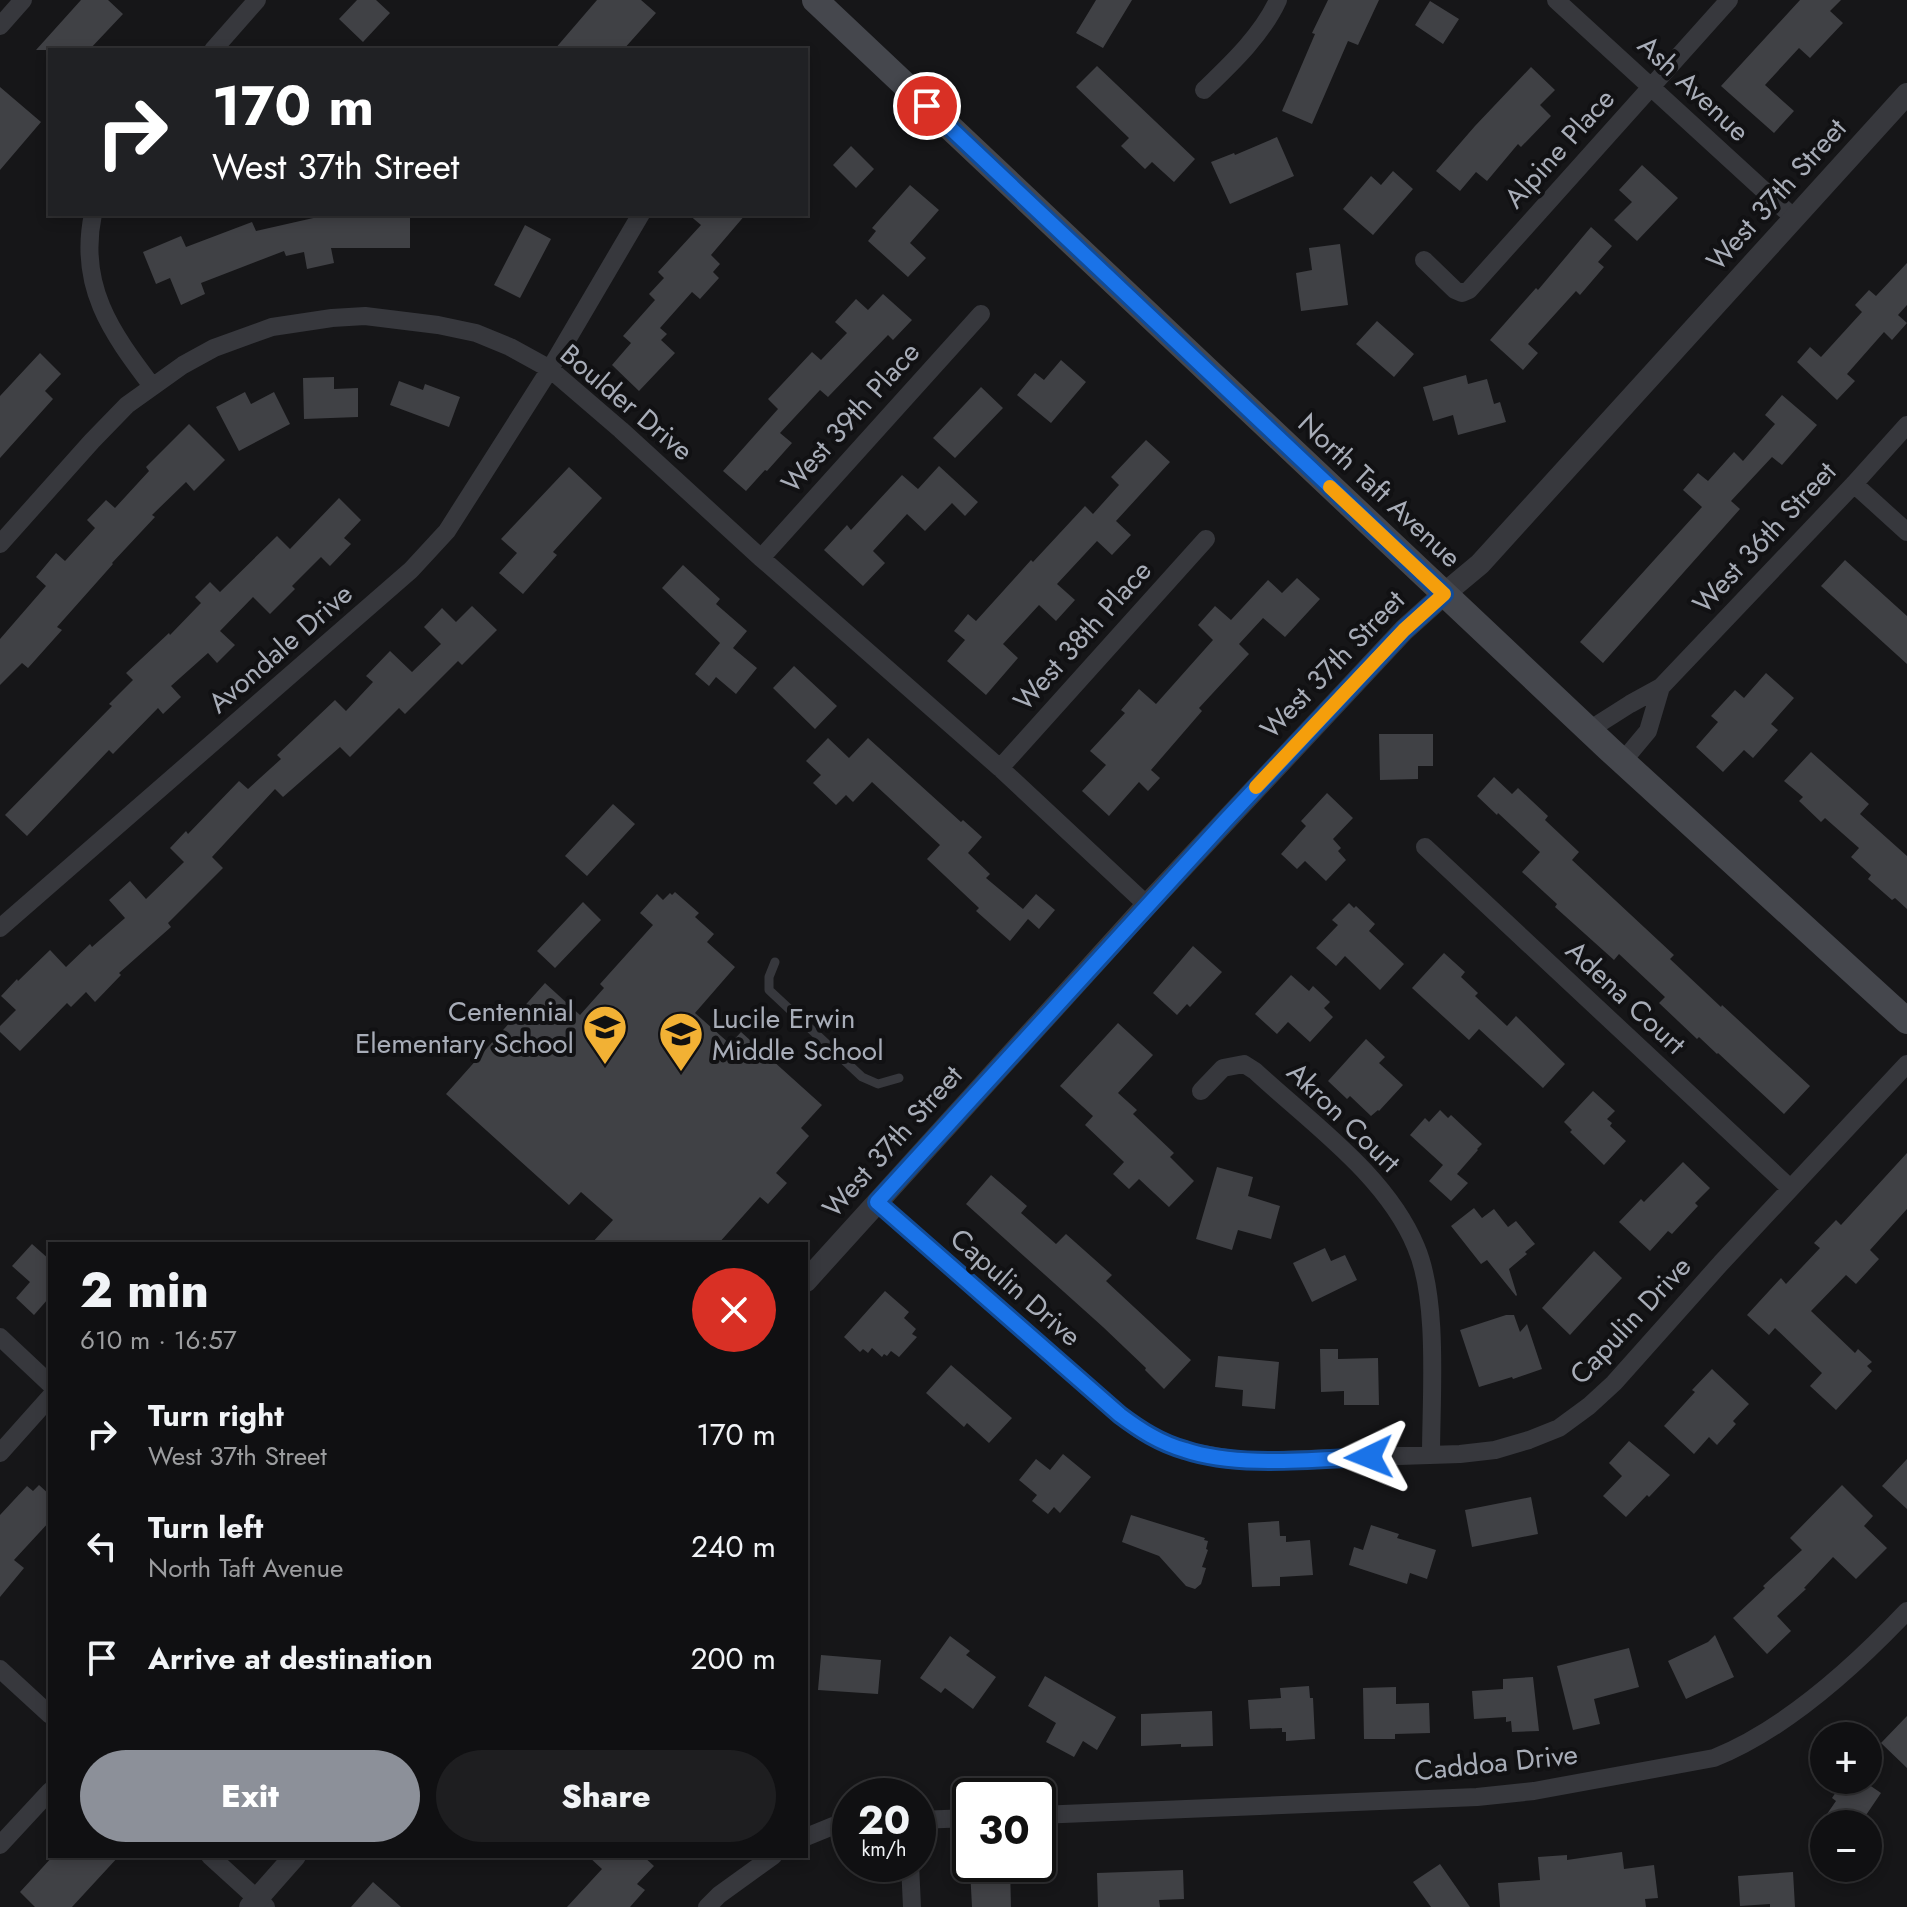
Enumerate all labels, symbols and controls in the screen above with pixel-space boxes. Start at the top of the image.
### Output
street label: Ash Avenue [1628,26,1759,151]
text: 170 m [212,65,374,146]
pin [893,72,961,140]
street label: Alpine Place [1494,79,1624,217]
icon: right [80,80,184,184]
icon: arrive [905,84,949,128]
street label: West 37th Street [1697,109,1856,280]
text: West 37th Street [212,140,460,192]
street label: West 39th Place [771,333,929,502]
street label: Boulder Drive [551,334,702,470]
street label: North Taft Avenue [1289,404,1471,577]
street label: West 36th Street [1683,452,1846,622]
street label: West 38th Place [1004,551,1161,720]
street label: Avondale Drive [199,574,362,723]
street label: West 37th Street [1251,581,1414,748]
street label: Adena Court [1556,931,1695,1064]
place label: Centennial Elementary School [355,991,574,1064]
place label: Lucile Erwin Middle School [712,998,884,1071]
school or university icon: Centennial Elementary School [581,1003,629,1066]
school or university icon: Lucile Erwin Middle School [657,1010,705,1073]
street label: Akron Court [1278,1053,1410,1182]
street label: West 37th Street [813,1056,972,1227]
street label: Capulin Drive [941,1219,1090,1356]
street label: Capulin Drive [1560,1247,1701,1394]
text: 2 min [80,1256,209,1325]
button: close [692,1268,776,1352]
text: 610 m · 16:57 [80,1321,237,1359]
text: Turn right [148,1394,284,1437]
icon: right [80,1412,124,1456]
text: 170 m [696,1413,776,1456]
position arrow [1327,1415,1411,1499]
text: West 37th Street [148,1437,327,1475]
text: Turn left [148,1506,263,1549]
icon: left [80,1524,124,1568]
text: 240 m [691,1525,776,1568]
text: North Taft Avenue [148,1549,343,1587]
icon: arrive [80,1636,124,1680]
text: Arrive at destination [148,1637,433,1680]
text: 200 m [691,1637,776,1680]
map controls [1810,1722,1882,1882]
button: + [1810,1722,1882,1794]
street label: Caddoa Drive [1412,1734,1580,1791]
button: Exit [80,1750,420,1842]
button: Share [436,1750,776,1842]
speed limit sign: 30 [952,1778,1056,1882]
text: 20 [858,1791,910,1849]
button: − [1810,1810,1882,1882]
text: km/h [861,1835,907,1864]

